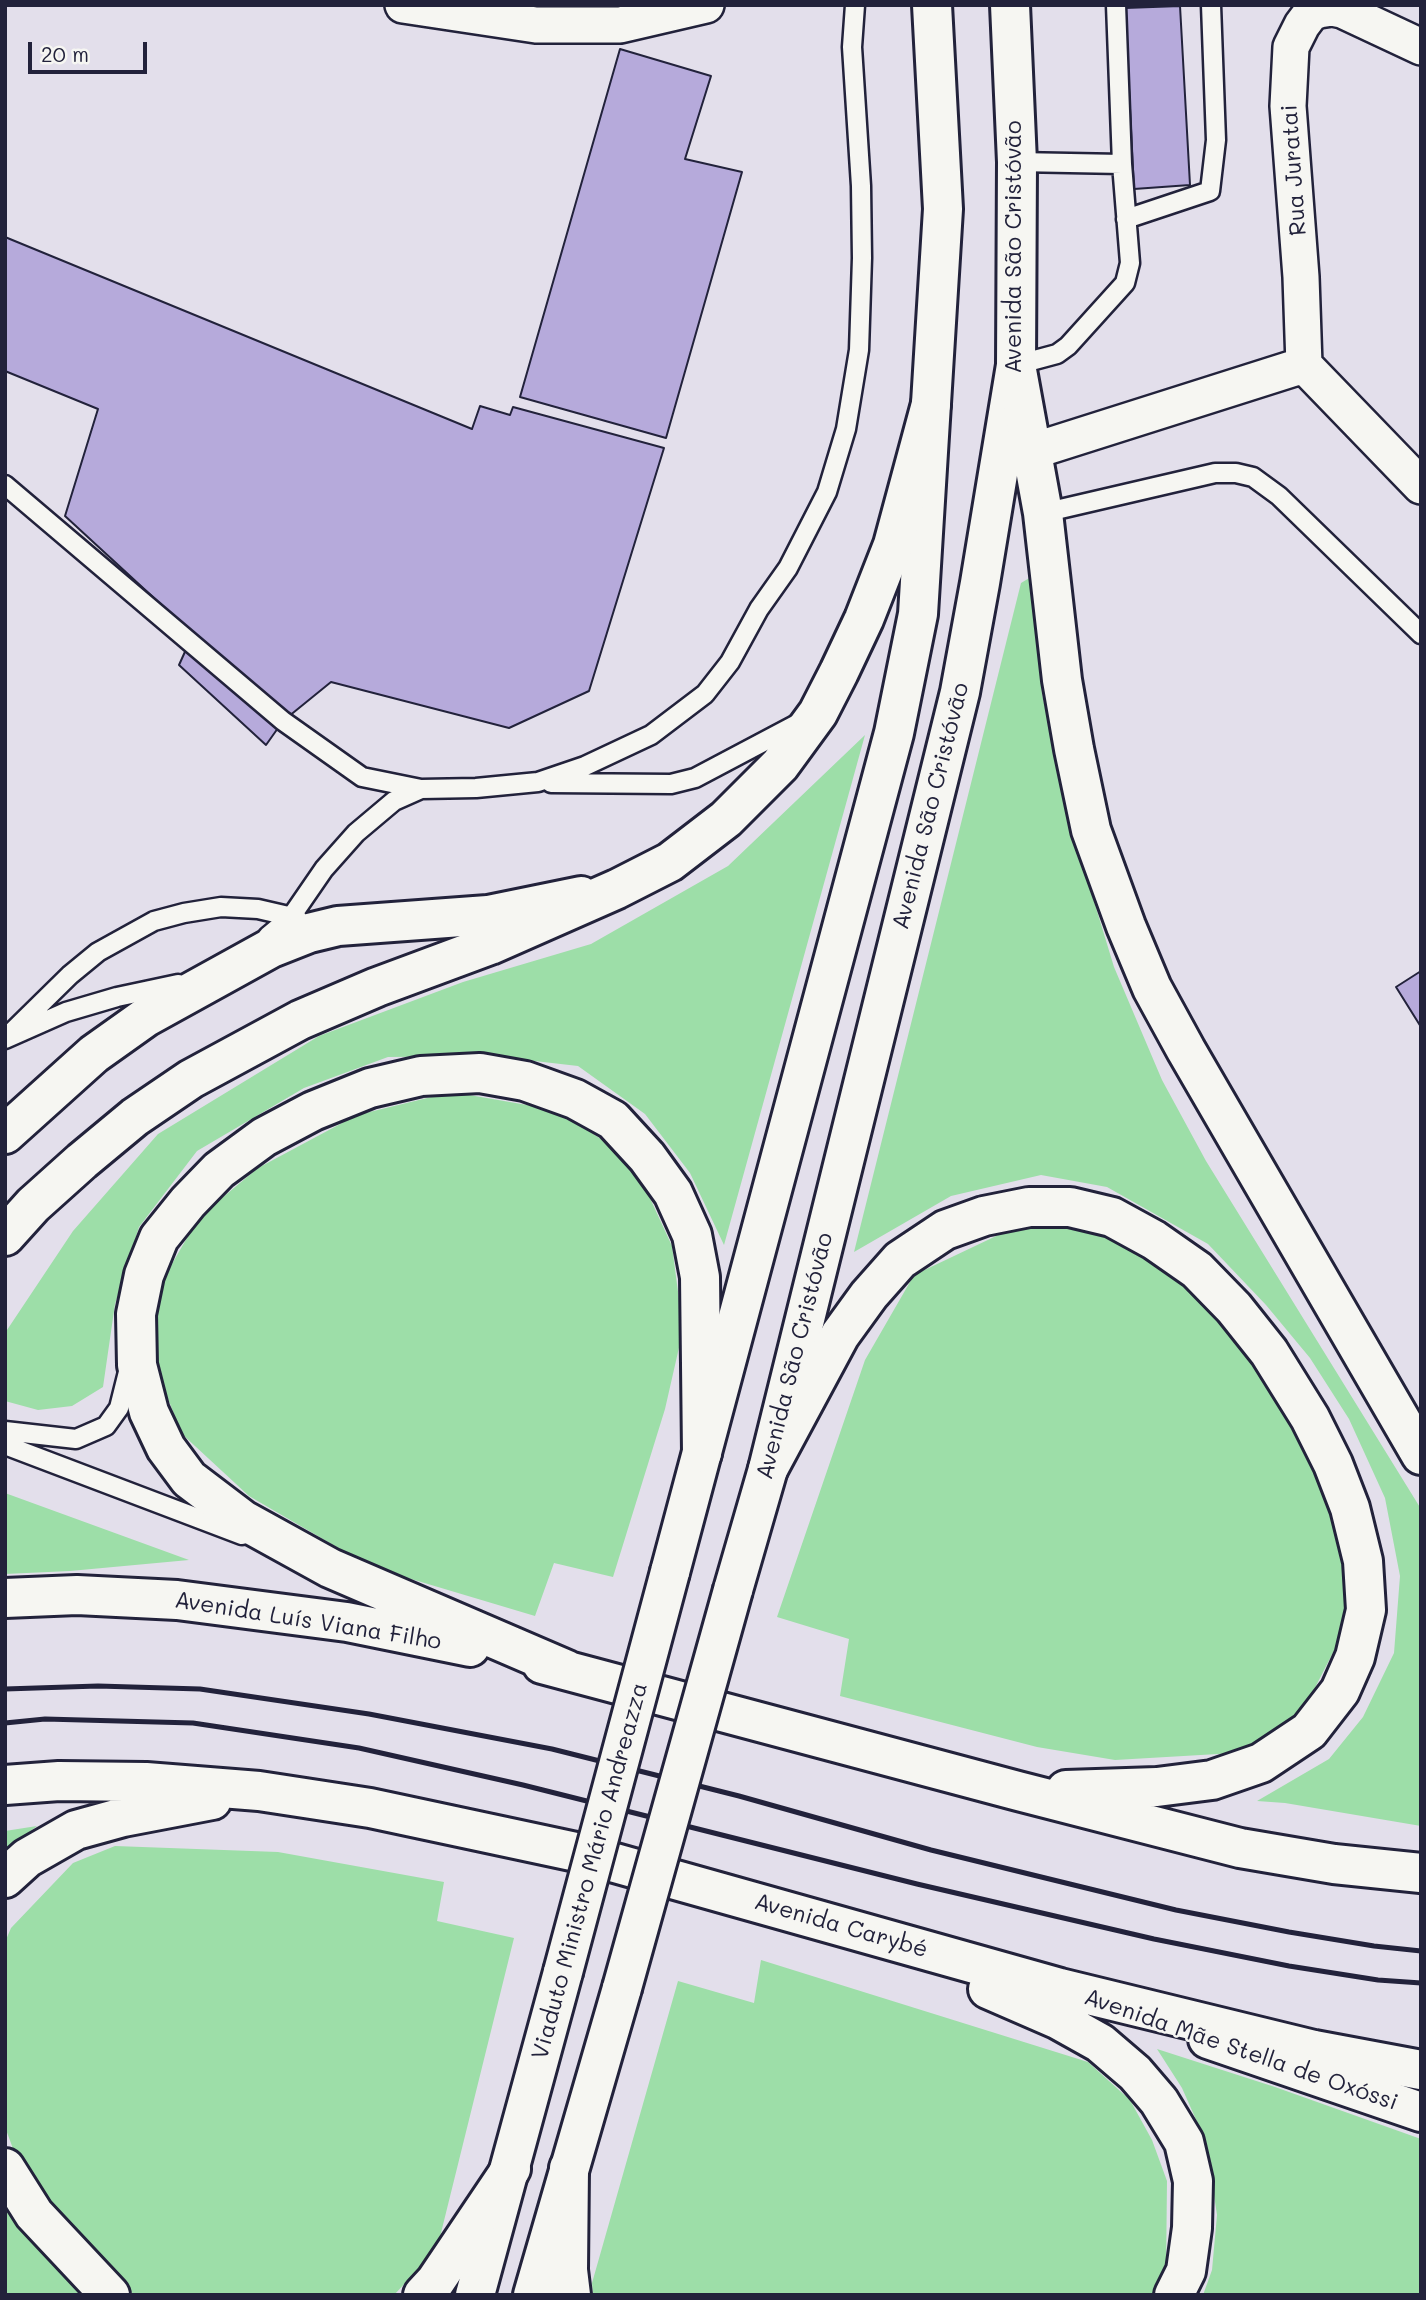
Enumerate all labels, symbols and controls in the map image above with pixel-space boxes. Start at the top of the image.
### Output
scale bar [32,28,150,72]
text: 20 m [41,40,89,67]
street label: Rua Juratai [1276,103,1312,237]
street label: Avenida São Cristóvão [1000,120,1028,374]
street label: Avenida São Cristóvão [887,680,975,932]
street label: Avenida São Cristóvão [751,1230,839,1482]
street label: Avenida Luís Viana Filho [173,1586,443,1656]
street label: Viaduto Ministro Mário Andreazza [526,1680,654,2062]
street label: Avenida Carybé [751,1888,931,1964]
street label: Avenida Mãe Stella de Oxóssi [1080,1983,1402,2117]

